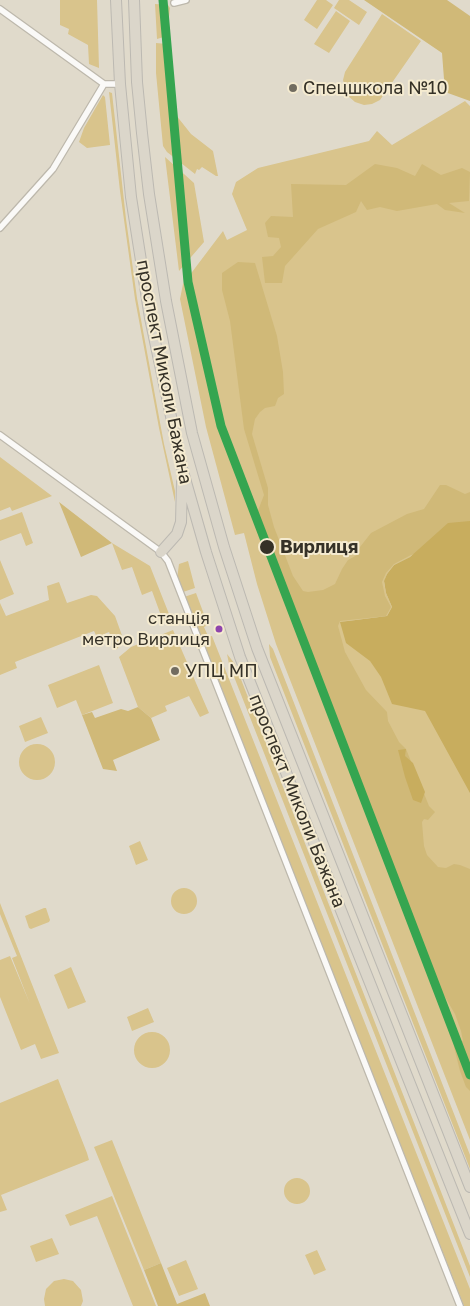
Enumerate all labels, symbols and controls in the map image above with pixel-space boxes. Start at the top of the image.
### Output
place label: Спецшкола №10 [303,77,448,99]
marker: Спецшкола №10 [287,82,299,94]
street label: проспект Миколи Бажана [132,258,196,486]
place label: Вирлиця [280,536,358,558]
marker: Вирлиця [258,538,276,556]
place label: станція метро Вирлиця [82,609,210,649]
marker: станція метро Вирлиця [214,624,224,634]
place label: УПЦ МП [185,660,258,682]
marker: УПЦ МП [169,665,181,677]
street label: проспект Миколи Бажана [244,691,350,911]

